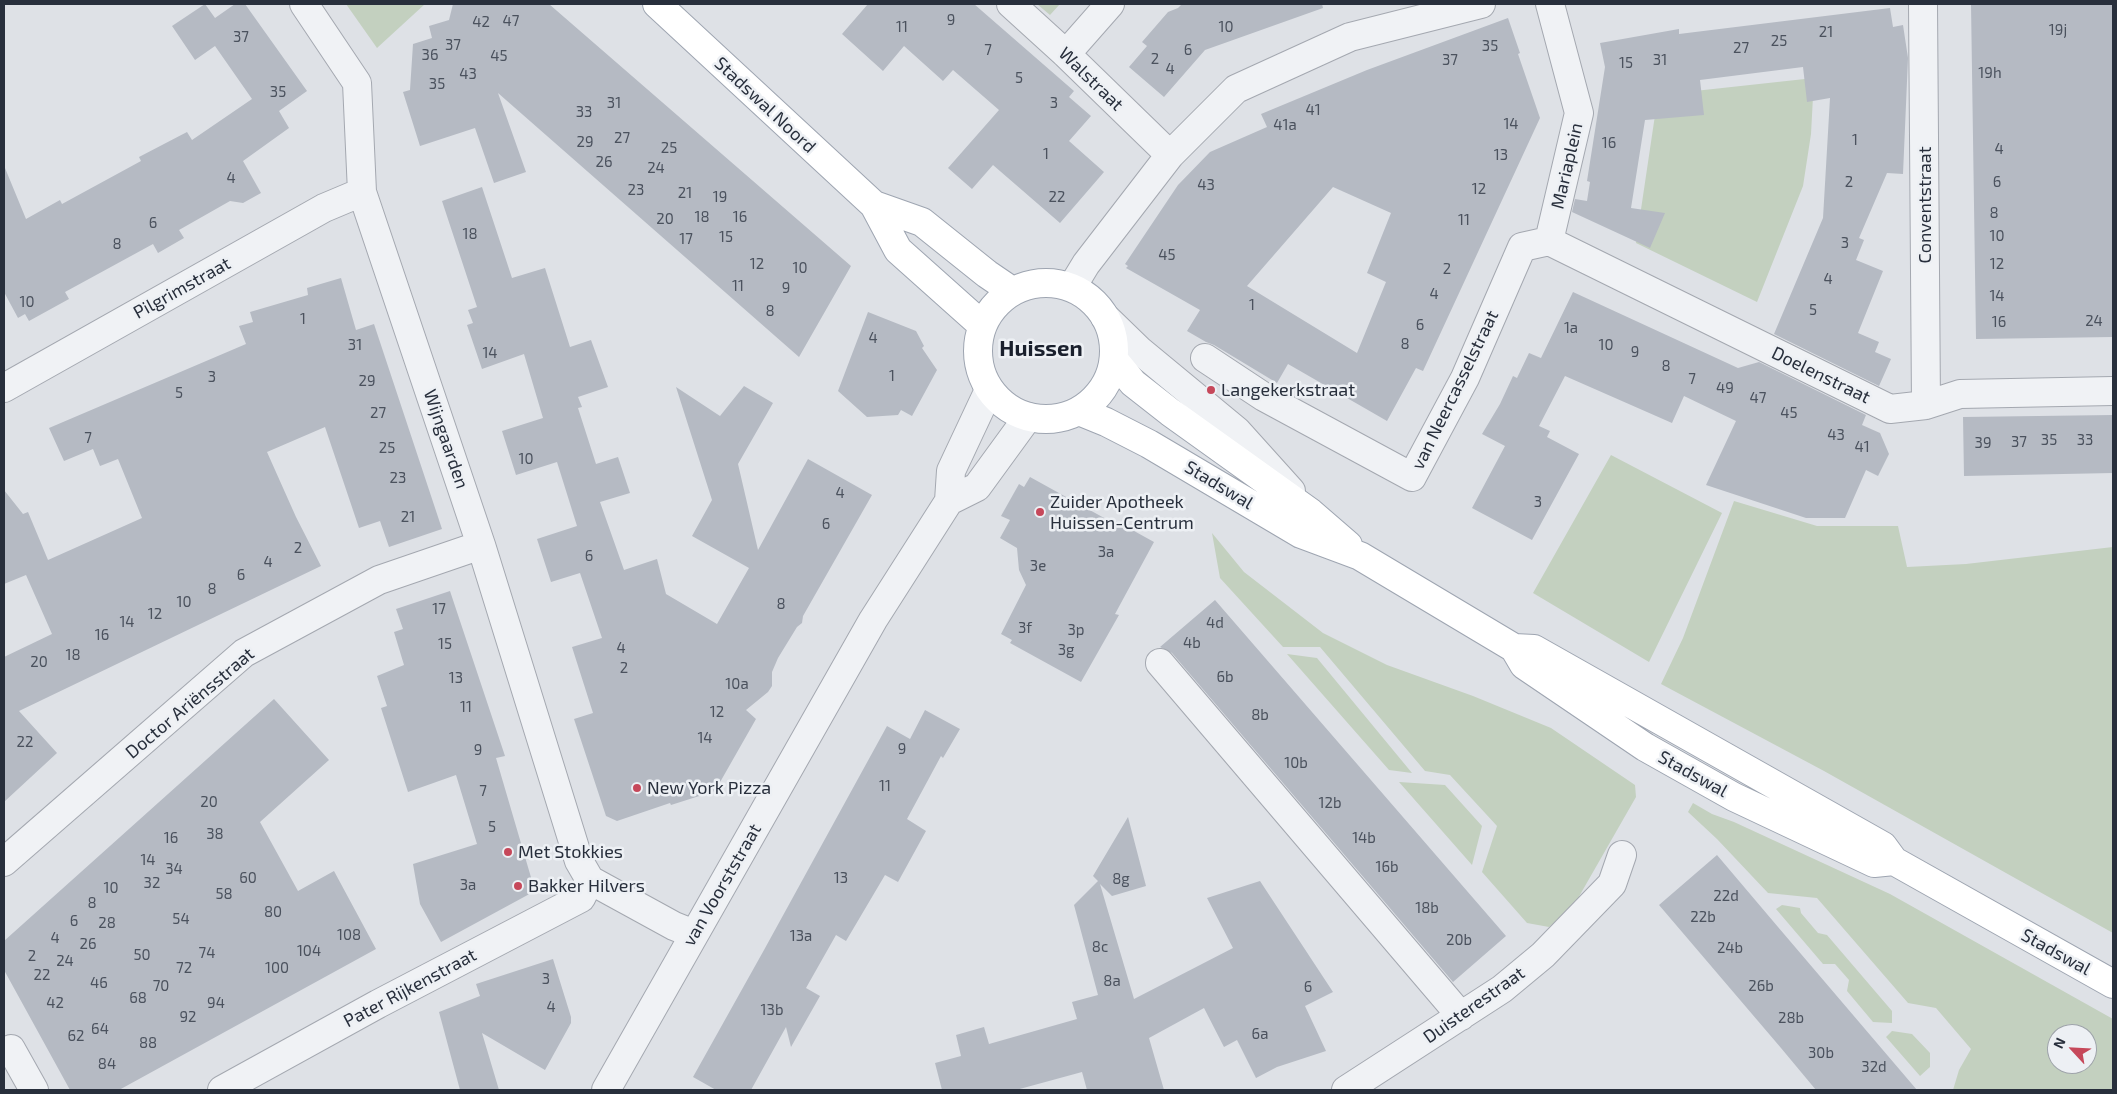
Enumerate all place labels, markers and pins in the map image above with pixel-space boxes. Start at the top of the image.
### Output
place label: Langekerkstraat [1221,379,1355,401]
marker: Langekerkstraat [1205,384,1217,396]
place label: Zuider Apotheek Huissen-Centrum [1050,491,1194,534]
marker: Zuider Apotheek Huissen-Centrum [1034,506,1046,518]
place label: New York Pizza [647,777,771,799]
marker: New York Pizza [631,782,643,794]
place label: Met Stokkies [518,841,623,863]
marker: Met Stokkies [502,846,514,858]
place label: Bakker Hilvers [528,875,645,897]
marker: Bakker Hilvers [512,880,524,892]

